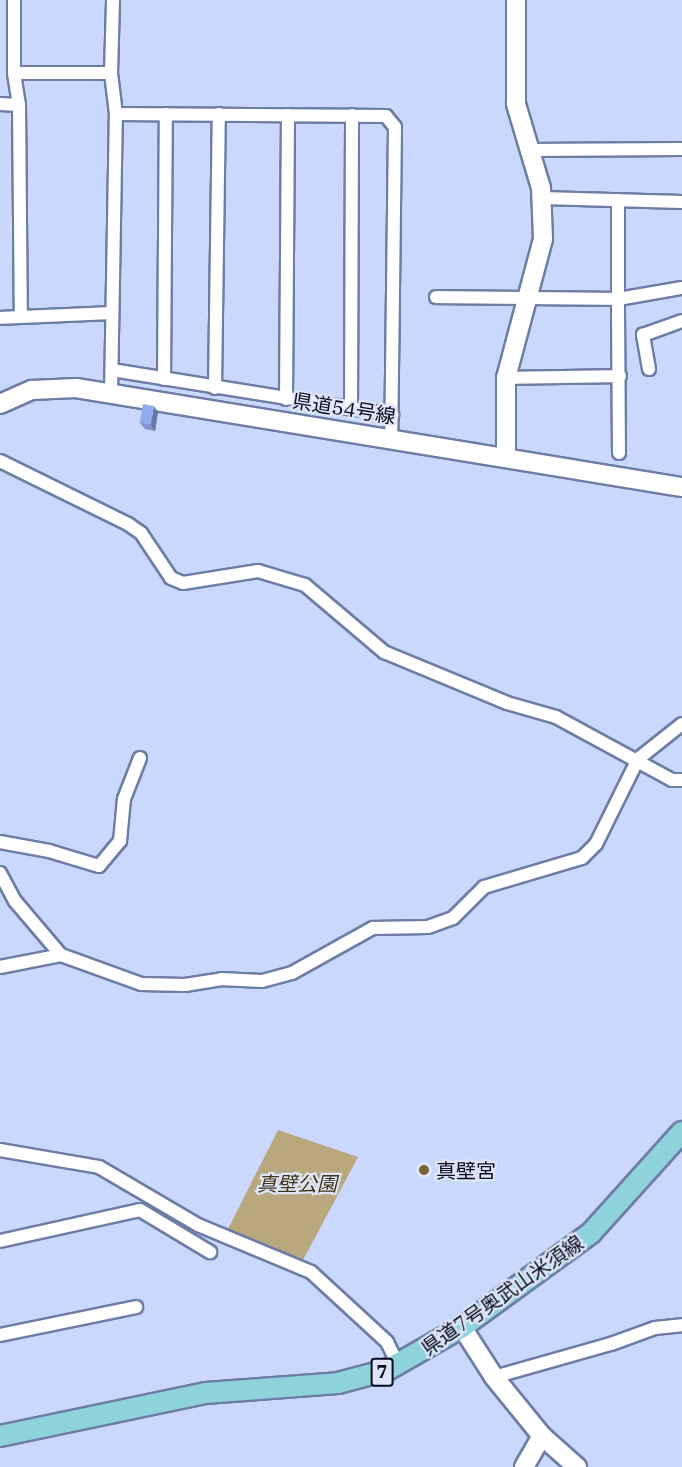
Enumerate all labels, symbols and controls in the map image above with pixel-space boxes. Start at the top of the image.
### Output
street label: 県道54号線 [291,388,397,428]
place label: 真壁宮 [436,1158,496,1182]
marker: 真壁宮 [417,1163,431,1177]
park label: 真壁公園 [257,1171,337,1195]
street label: 県道7号奥武山米須線 [416,1230,588,1360]
road number: 7 [370,1357,394,1387]

